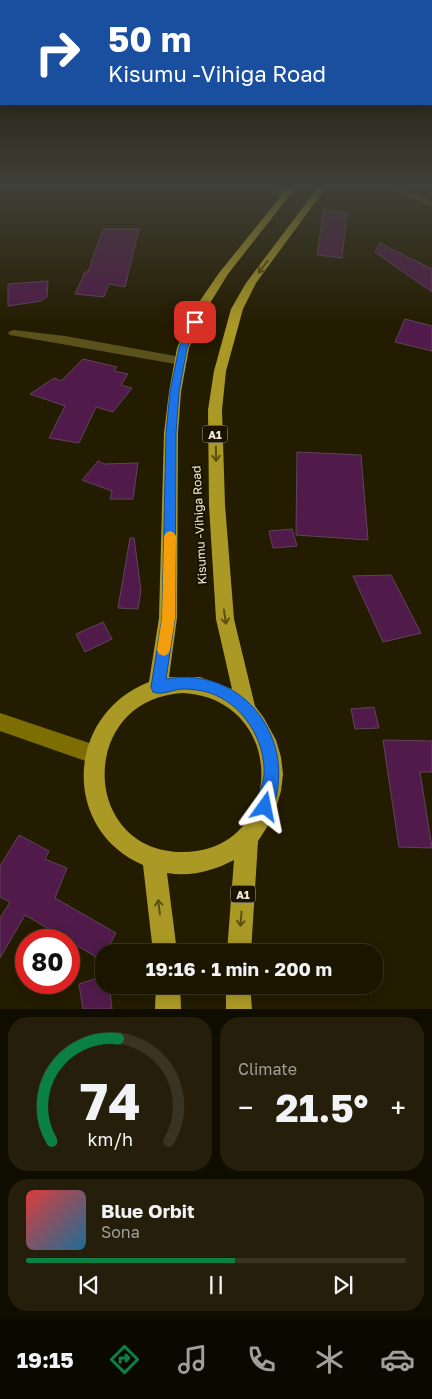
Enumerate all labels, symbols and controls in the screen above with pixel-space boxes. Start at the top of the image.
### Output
text: 50 m [108,18,191,60]
icon: right [25,20,90,85]
text: Kisumu -Vihiga Road [108,60,326,87]
one-way arrow [257,260,268,273]
pin [174,301,216,343]
icon: arrive [181,308,209,336]
road number: A1 [202,426,228,442]
one-way arrow [211,446,221,462]
street label: Kisumu -Vihiga Road [188,465,210,585]
one-way arrow [220,608,230,624]
position arrow [238,780,290,832]
road number: A1 [230,886,256,902]
one-way arrow [154,900,164,916]
one-way arrow [237,911,246,927]
speed limit sign: 80 [15,929,80,994]
text: 19:16 · 1 min · 200 m [146,957,332,980]
text: Climate [238,1059,297,1079]
text: 74 [80,1069,140,1131]
text: 21.5° [276,1085,368,1130]
text: − [238,1091,253,1124]
text: + [391,1091,406,1124]
text: km/h [87,1128,133,1150]
text: Blue Orbit [101,1199,195,1222]
text: Sona [101,1222,140,1242]
icon: previous [75,1271,103,1299]
icon: pause [202,1271,230,1299]
icon: next [329,1271,357,1299]
icon: directions [107,1342,142,1377]
icon: music [175,1342,210,1377]
icon: phone [244,1342,279,1377]
icon: climate [312,1342,347,1377]
icon: car [380,1342,415,1377]
text: 19:15 [17,1346,74,1373]

